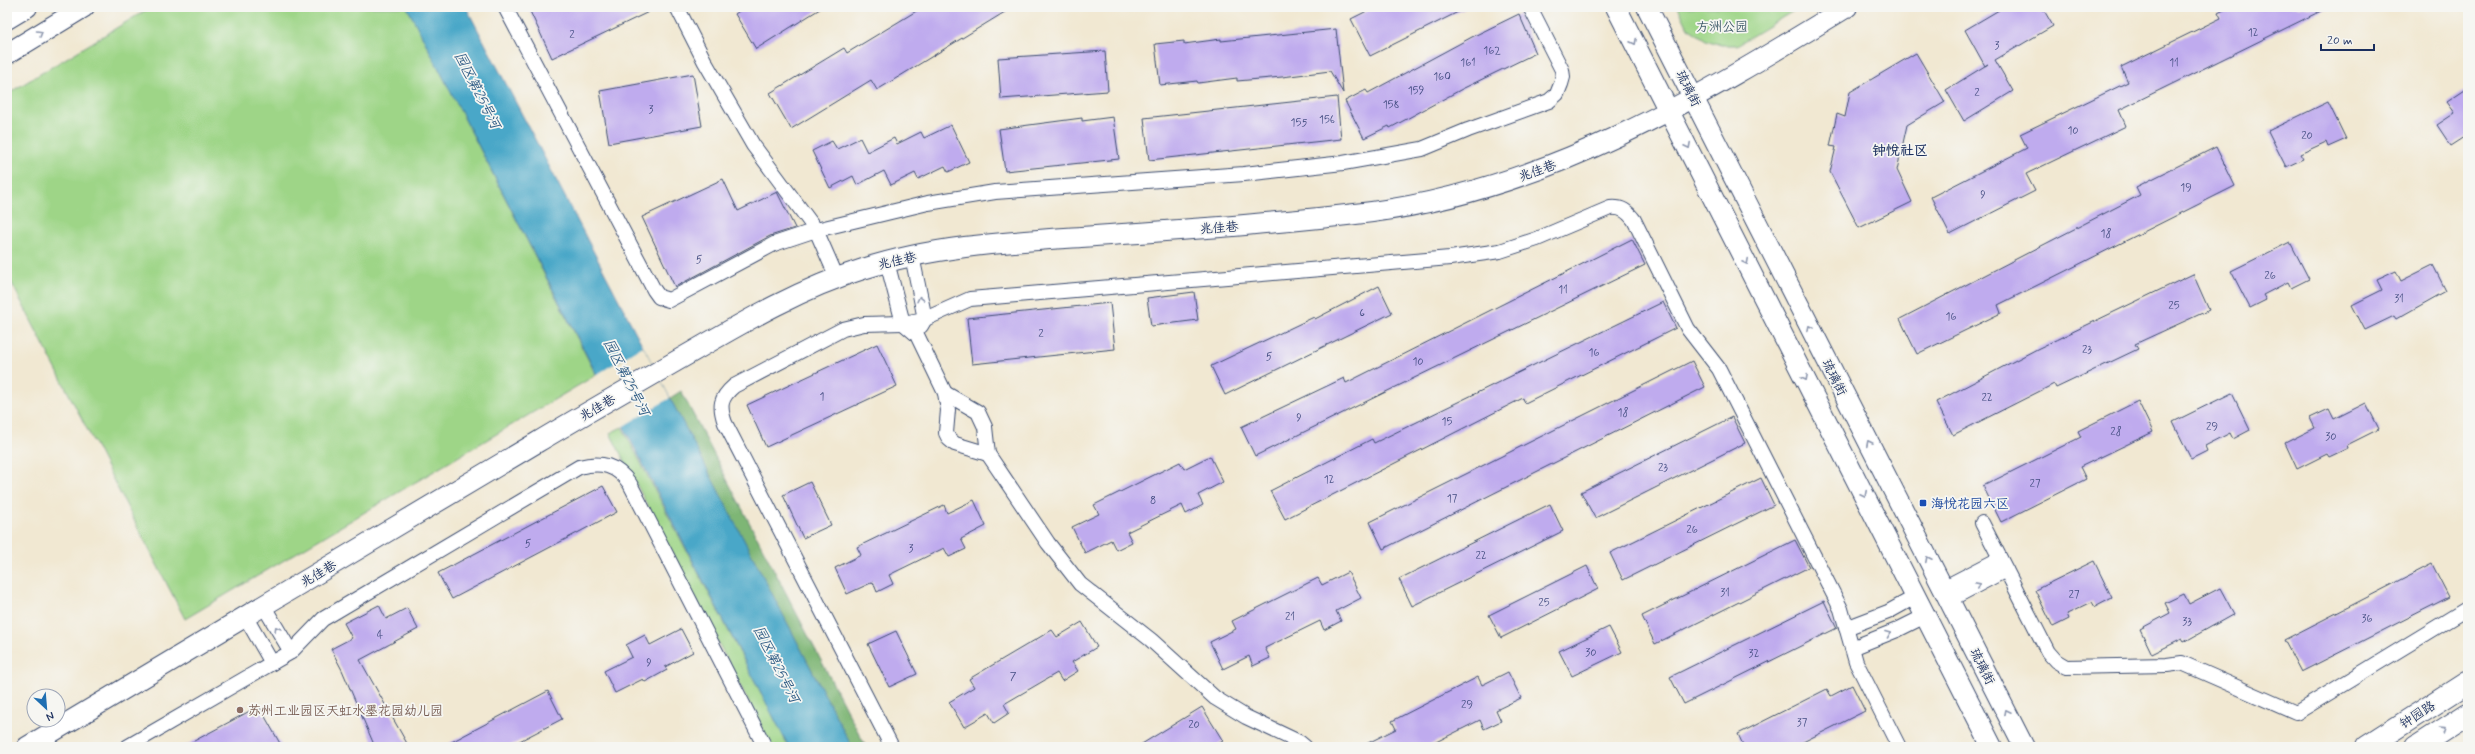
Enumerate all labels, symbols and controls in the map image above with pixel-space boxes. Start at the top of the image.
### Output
park label: 方洲公园 [1696,19,1748,36]
house number: 12 [2248,26,2259,40]
scale bar [2321,26,2374,52]
house number: 2 [569,28,575,42]
one-way arrow [36,31,43,38]
text: 20 m [2327,33,2353,49]
one-way arrow [1629,37,1637,45]
house number: 3 [1995,39,2000,53]
house number: 162 [1483,44,1501,58]
water label: 园区第25号河 [450,49,505,134]
house number: 161 [1460,56,1476,70]
house number: 11 [2169,56,2179,70]
street label: 琉璃街 [1671,67,1704,110]
house number: 160 [1433,70,1451,84]
house number: 159 [1408,84,1424,98]
house number: 2 [1974,86,1980,100]
house number: 158 [1383,98,1399,112]
house number: 3 [649,103,654,117]
house number: 156 [1319,113,1335,127]
house number: 155 [1291,116,1307,130]
house number: 10 [2067,124,2079,138]
house number: 20 [2301,129,2313,143]
one-way arrow [1683,142,1690,150]
district label: 钟悦社区 [1872,142,1928,160]
street label: 兆佳巷 [1516,157,1559,186]
house number: 19 [2180,181,2192,195]
house number: 9 [1980,188,1986,202]
street label: 兆佳巷 [1199,219,1239,238]
house number: 18 [2101,227,2111,241]
street label: 兆佳巷 [876,249,918,274]
house number: 5 [696,253,703,267]
one-way arrow [1741,258,1749,266]
house number: 26 [2264,269,2276,283]
house number: 11 [1558,283,1568,297]
house number: 31 [2394,292,2404,306]
one-way arrow [917,295,925,302]
house number: 25 [2168,299,2180,313]
house number: 6 [1359,306,1365,320]
house number: 16 [1946,310,1957,324]
one-way arrow [1807,324,1815,332]
house number: 2 [1038,327,1044,341]
water label: 园区第25号河 [599,336,654,421]
house number: 23 [2082,343,2092,357]
house number: 16 [1589,346,1600,360]
house number: 5 [1266,350,1273,364]
house number: 10 [1412,355,1424,369]
street label: 琉璃街 [1817,356,1850,399]
one-way arrow [1800,374,1808,382]
house number: 1 [820,390,825,404]
street label: 兆佳巷 [577,391,619,426]
house number: 22 [1981,391,1993,405]
house number: 18 [1618,406,1628,420]
house number: 9 [1296,411,1302,425]
house number: 15 [1442,415,1453,429]
house number: 29 [2206,420,2218,434]
house number: 28 [2110,425,2122,439]
house number: 30 [2325,430,2337,444]
one-way arrow [1866,440,1874,448]
house number: 23 [1658,461,1668,475]
house number: 12 [1324,473,1335,487]
house number: 27 [2030,477,2041,491]
one-way arrow [1859,490,1866,498]
house number: 17 [1447,492,1458,506]
house number: 8 [1150,494,1156,508]
place label: 海悦花园六区 [1931,496,2009,513]
marker: 海悦花园六区 [1918,498,1928,508]
house number: 26 [1686,523,1698,537]
house number: 5 [525,537,532,551]
house number: 3 [909,542,914,556]
house number: 22 [1475,549,1487,563]
one-way arrow [1926,556,1933,563]
street label: 兆佳巷 [298,557,340,592]
one-way arrow [1973,582,1981,590]
house number: 31 [1720,586,1730,600]
house number: 27 [2069,588,2080,602]
house number: 25 [1538,596,1550,610]
house number: 21 [1285,610,1295,624]
house number: 36 [2361,612,2373,626]
house number: 33 [2182,615,2192,629]
water label: 园区第25号河 [749,623,804,708]
one-way arrow [275,626,282,633]
house number: 4 [377,628,384,642]
one-way arrow [1885,630,1892,638]
street label: 琉璃街 [1965,645,1998,688]
house number: 30 [1585,646,1597,660]
house number: 32 [1749,647,1760,661]
house number: 9 [646,656,652,670]
house number: 7 [1010,670,1017,684]
north arrow [26,688,66,728]
house number: 29 [1461,698,1473,712]
street label: 钟园路 [2397,698,2439,733]
place label: 苏州工业园区天虹水墨花园幼儿园 [248,703,443,720]
marker: 苏州工业园区天虹水墨花园幼儿园 [235,705,245,715]
text: N [44,708,56,724]
one-way arrow [2004,709,2011,717]
house number: 37 [1797,716,1808,730]
house number: 20 [1188,718,1200,732]
one-way arrow [2438,728,2445,735]

